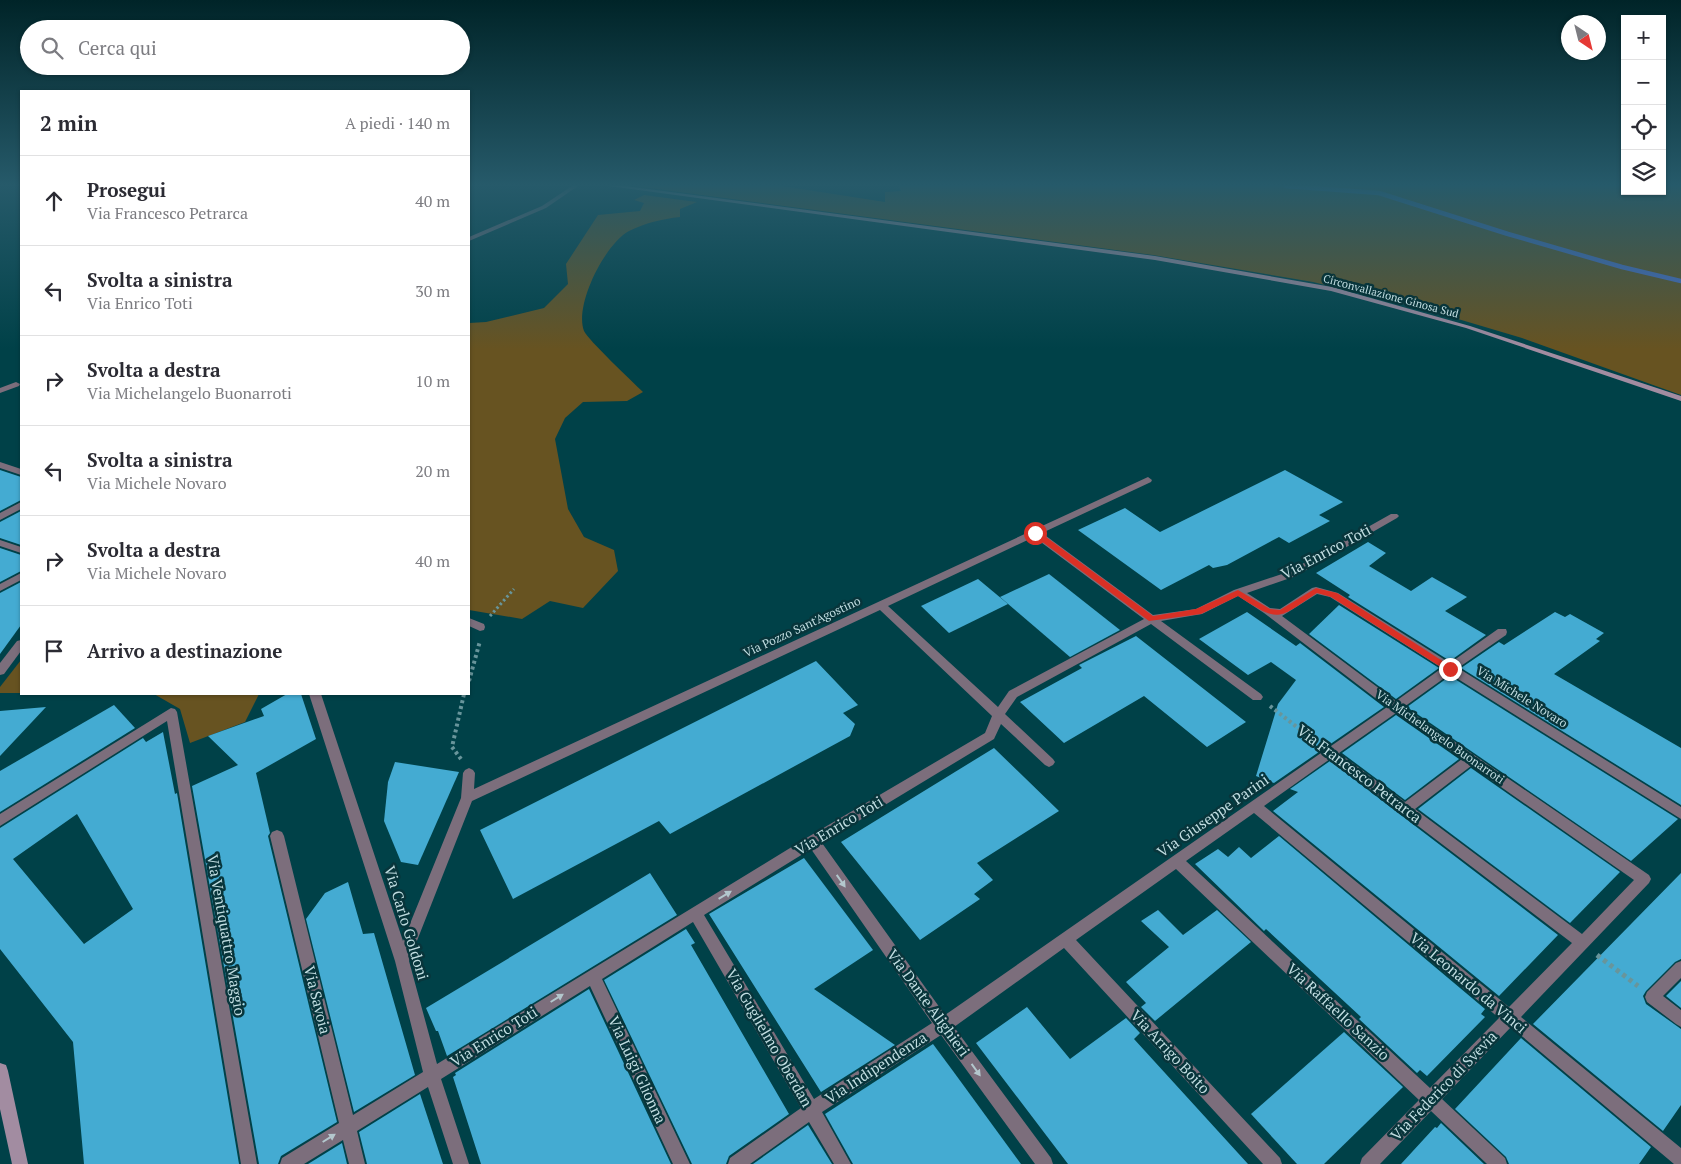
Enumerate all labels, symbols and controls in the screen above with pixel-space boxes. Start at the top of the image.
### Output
north arrow [1561,15,1606,60]
map controls [1621,15,1666,195]
button: + [1621,15,1666,60]
search box [20,20,470,75]
icon: search [38,34,66,62]
text: Cerca qui [78,35,157,60]
button: − [1621,60,1666,105]
button: locate [1621,105,1666,150]
text: 2 min [40,109,97,137]
text: A piedi · 140 m [345,112,450,134]
button: layers [1621,150,1666,195]
text: Prosegui [87,177,166,202]
icon: ahead [40,187,68,215]
text: 40 m [415,190,450,212]
text: Via Francesco Petrarca [87,202,248,224]
text: Svolta a sinistra [87,267,233,292]
street label: Circonvallazione Ginosa Sud [1322,271,1460,321]
icon: left [40,277,68,305]
text: 30 m [415,280,450,302]
text: Via Enrico Toti [87,292,193,314]
text: Svolta a destra [87,357,221,382]
icon: right [40,367,68,395]
text: 10 m [415,370,450,392]
text: Via Michelangelo Buonarroti [87,382,292,404]
text: Svolta a sinistra [87,447,233,472]
icon: left [40,457,68,485]
text: 20 m [415,460,450,482]
text: Via Michele Novaro [87,472,227,494]
street label: Via Enrico Toti [1277,519,1374,583]
route start [1024,522,1047,545]
text: Svolta a destra [87,537,221,562]
icon: right [40,547,68,575]
text: 40 m [415,550,450,572]
text: Via Michele Novaro [87,562,227,584]
street label: Via Pozzo Sant'Agostino [741,593,863,660]
icon: arrive [40,637,68,665]
text: Arrivo a destinazione [87,638,282,663]
route end [1439,658,1462,681]
street label: Via Michele Novaro [1474,662,1571,731]
street label: Via Michelangelo Buonarroti [1373,686,1508,787]
street label: Via Francesco Petrarca [1293,720,1426,827]
street label: Via Giuseppe Parini [1153,769,1272,861]
street label: Via Enrico Toti [791,791,886,859]
street label: Via Ventiquattro Maggio [203,853,251,1017]
street label: Via Carlo Goldoni [380,863,434,982]
one-way arrow [836,874,846,888]
one-way arrow [719,890,732,899]
street label: Via Leonardo da Vinci [1406,927,1531,1037]
street label: Via Dante Alighieri [883,945,974,1060]
street label: Via Raffaello Sanzio [1283,958,1395,1064]
street label: Via Savoia [300,964,336,1036]
street label: Via Guglielmo Oberdan [722,965,818,1110]
one-way arrow [551,994,564,1003]
street label: Via Enrico Toti [446,1001,541,1071]
street label: Via Arrigo Boito [1127,1005,1215,1098]
street label: Via Luigi Glionna [604,1013,672,1127]
street label: Via Federico di Svevia [1386,1026,1501,1145]
street label: Via Indipendenza [821,1027,931,1108]
one-way arrow [971,1063,981,1077]
one-way arrow [323,1134,336,1143]

